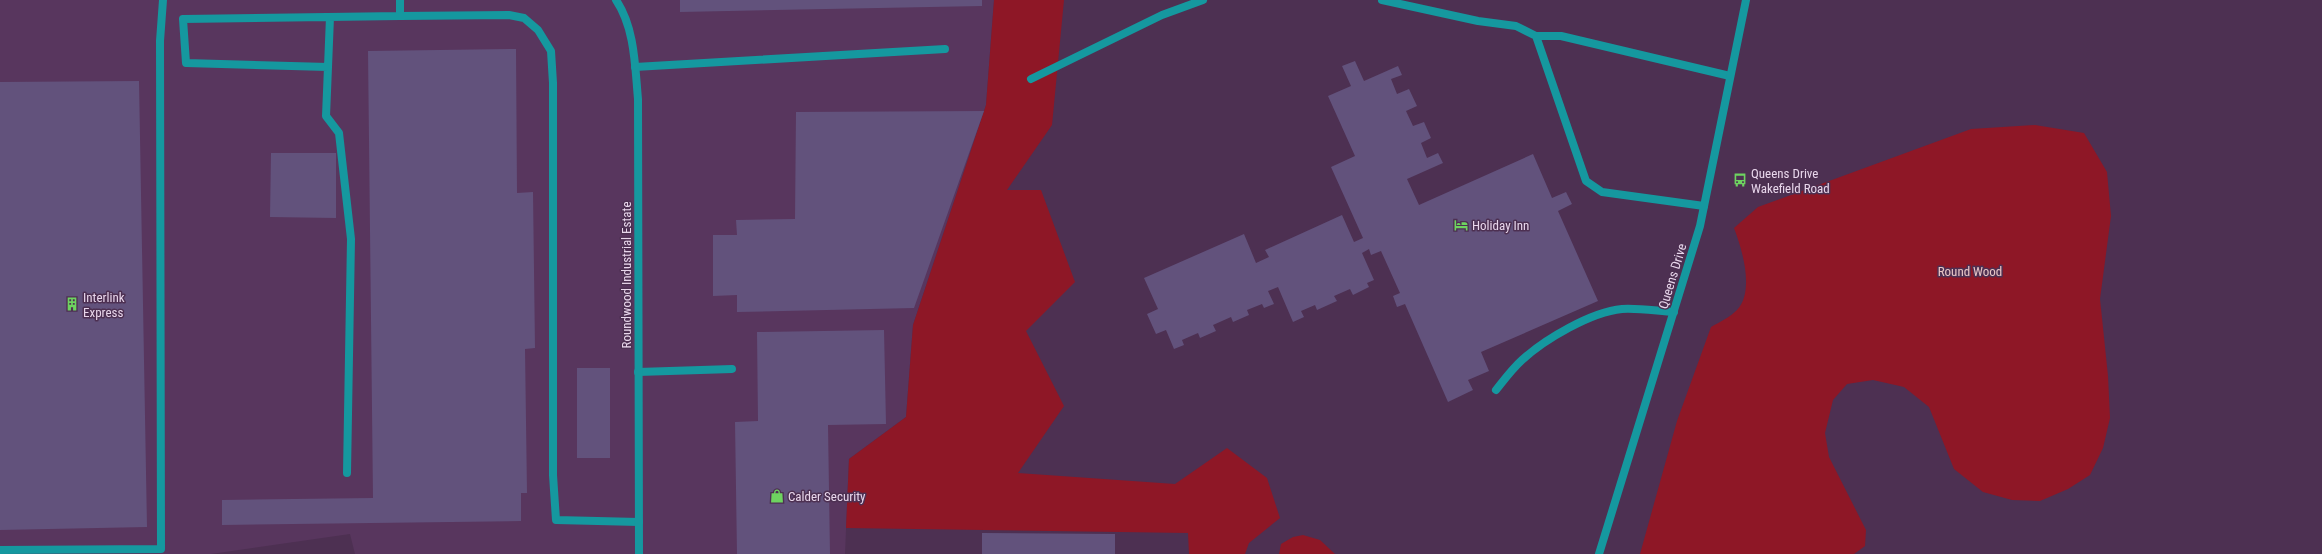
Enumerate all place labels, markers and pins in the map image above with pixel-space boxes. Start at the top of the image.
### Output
place label: Queens Drive Wakefield Road [1751,166,1830,196]
bus stop icon: Queens Drive Wakefield Road [1732,172,1748,188]
hotel icon: Holiday Inn [1453,217,1469,233]
place label: Holiday Inn [1472,218,1529,233]
place label: Interlink Express [83,290,125,320]
building icon: Interlink Express [64,296,80,312]
shop icon: Calder Security [769,488,785,504]
place label: Calder Security [788,489,866,504]

